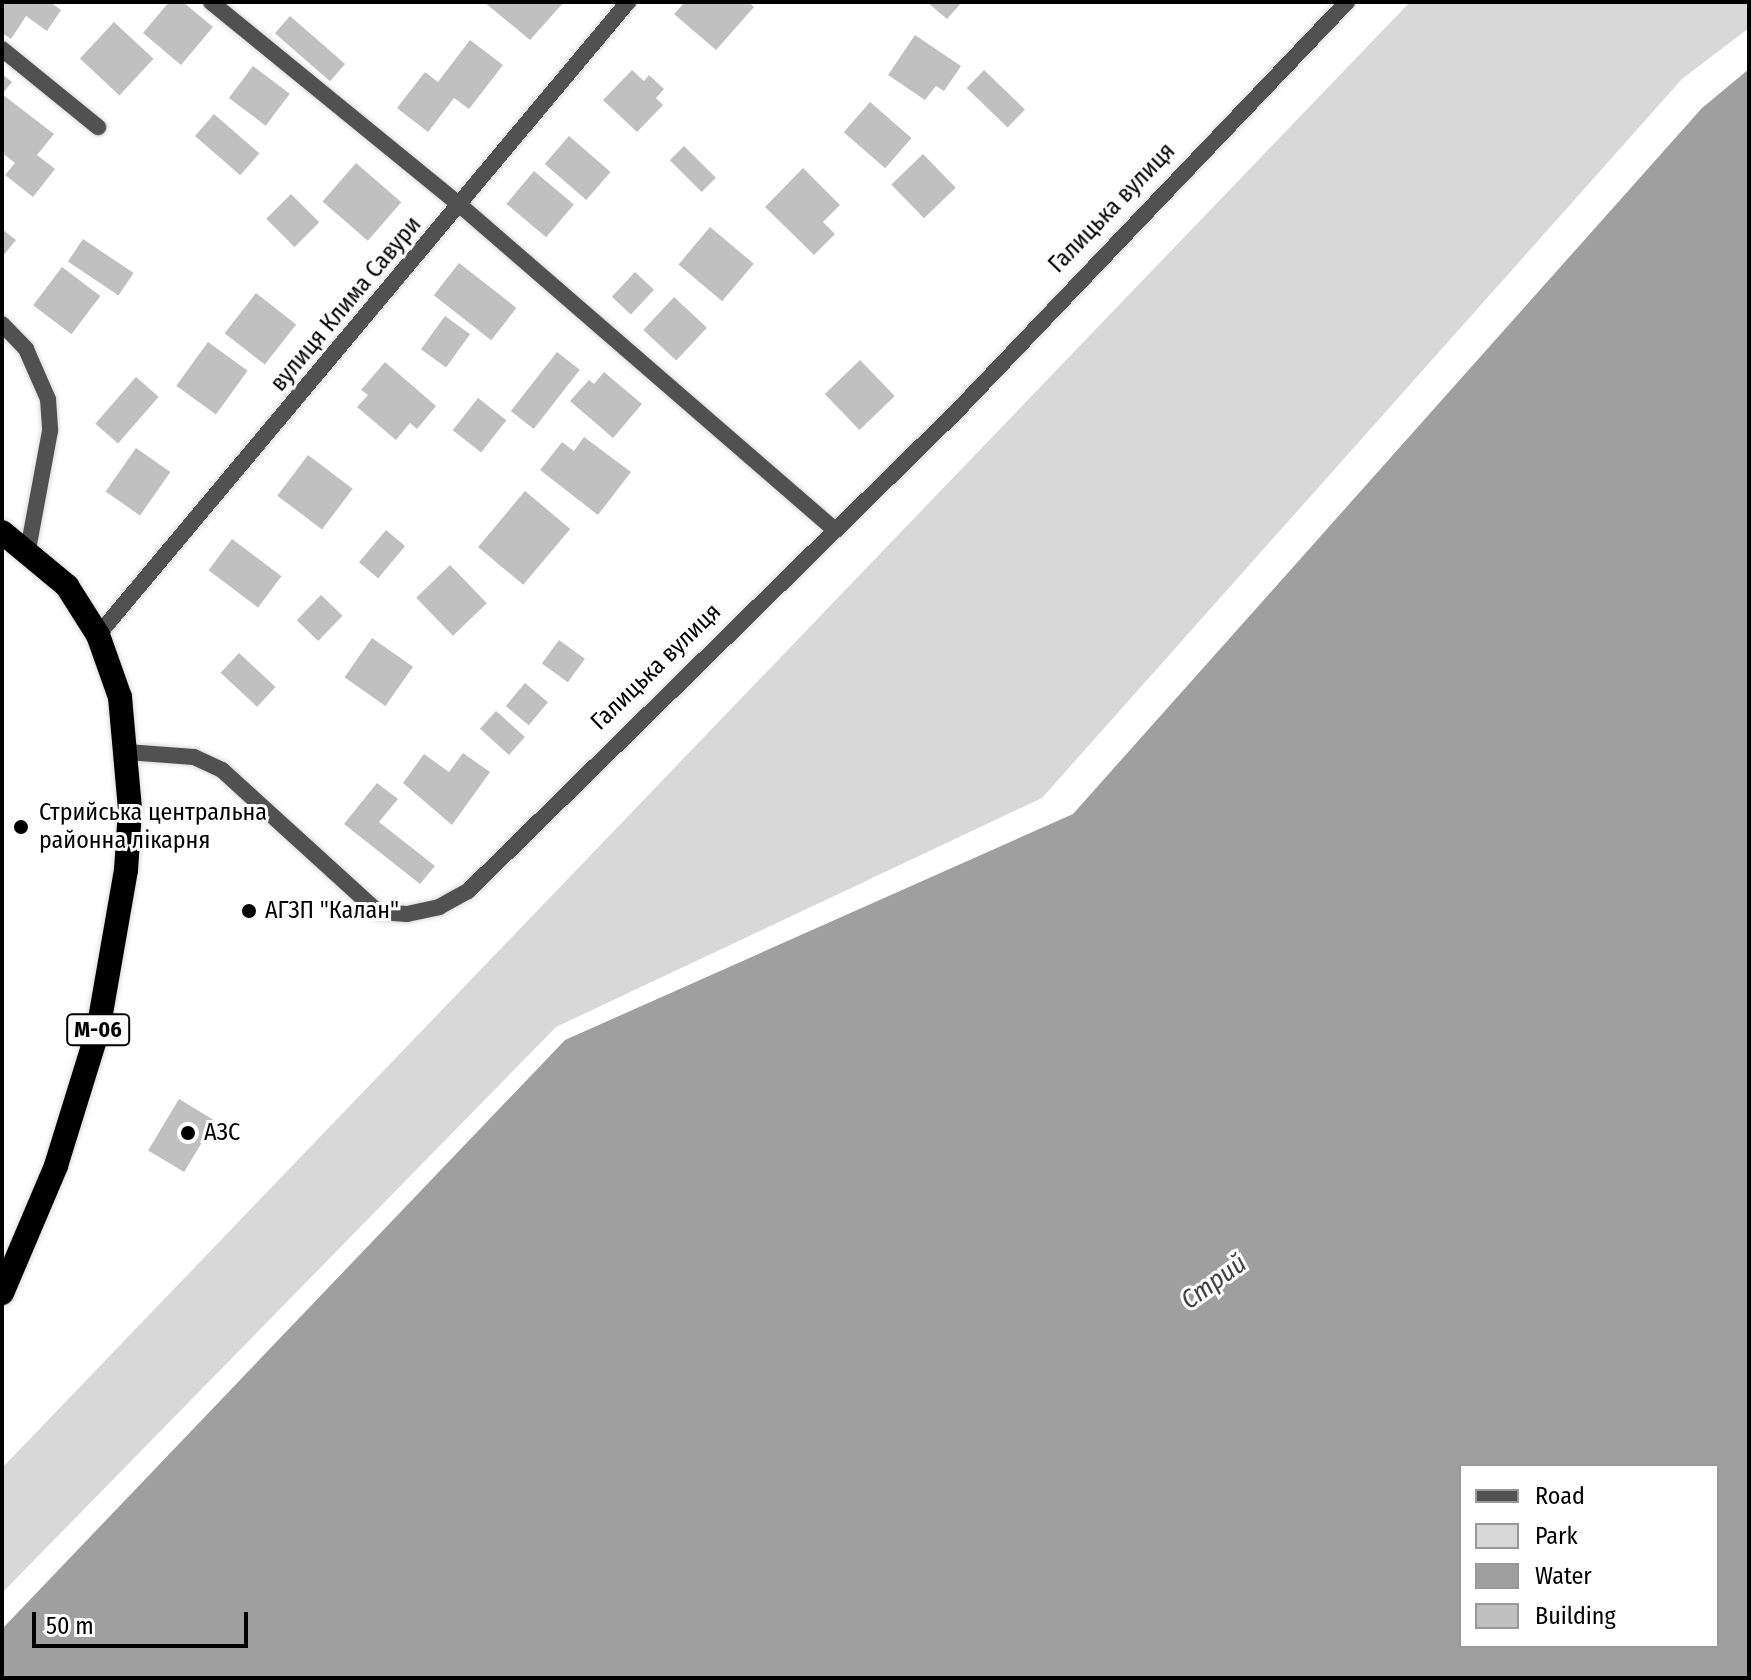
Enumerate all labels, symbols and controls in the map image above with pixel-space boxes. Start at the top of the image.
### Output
street label: Галицька вулиця [1043,137,1181,279]
street label: вулиця Клима Савури [264,211,428,397]
street label: Галицька вулиця [585,598,727,736]
place label: Стрийська центральна районна лікарня [39,799,267,855]
marker: Стрийська центральна районна лікарня [10,816,32,838]
place label: АГЗП "Калан" [265,897,399,925]
marker: АГЗП "Калан" [240,902,258,920]
road number: М-06 [66,1012,130,1048]
place label: АЗС [204,1119,240,1147]
marker: АЗС [179,1124,197,1142]
water label: Стрий [1175,1248,1253,1316]
legend [1459,1464,1719,1648]
text: Road [1535,1482,1585,1510]
text: Park [1535,1522,1578,1550]
text: Water [1535,1562,1592,1590]
scale bar [36,1596,252,1646]
text: Building [1535,1602,1616,1630]
text: 50 m [46,1612,94,1640]

